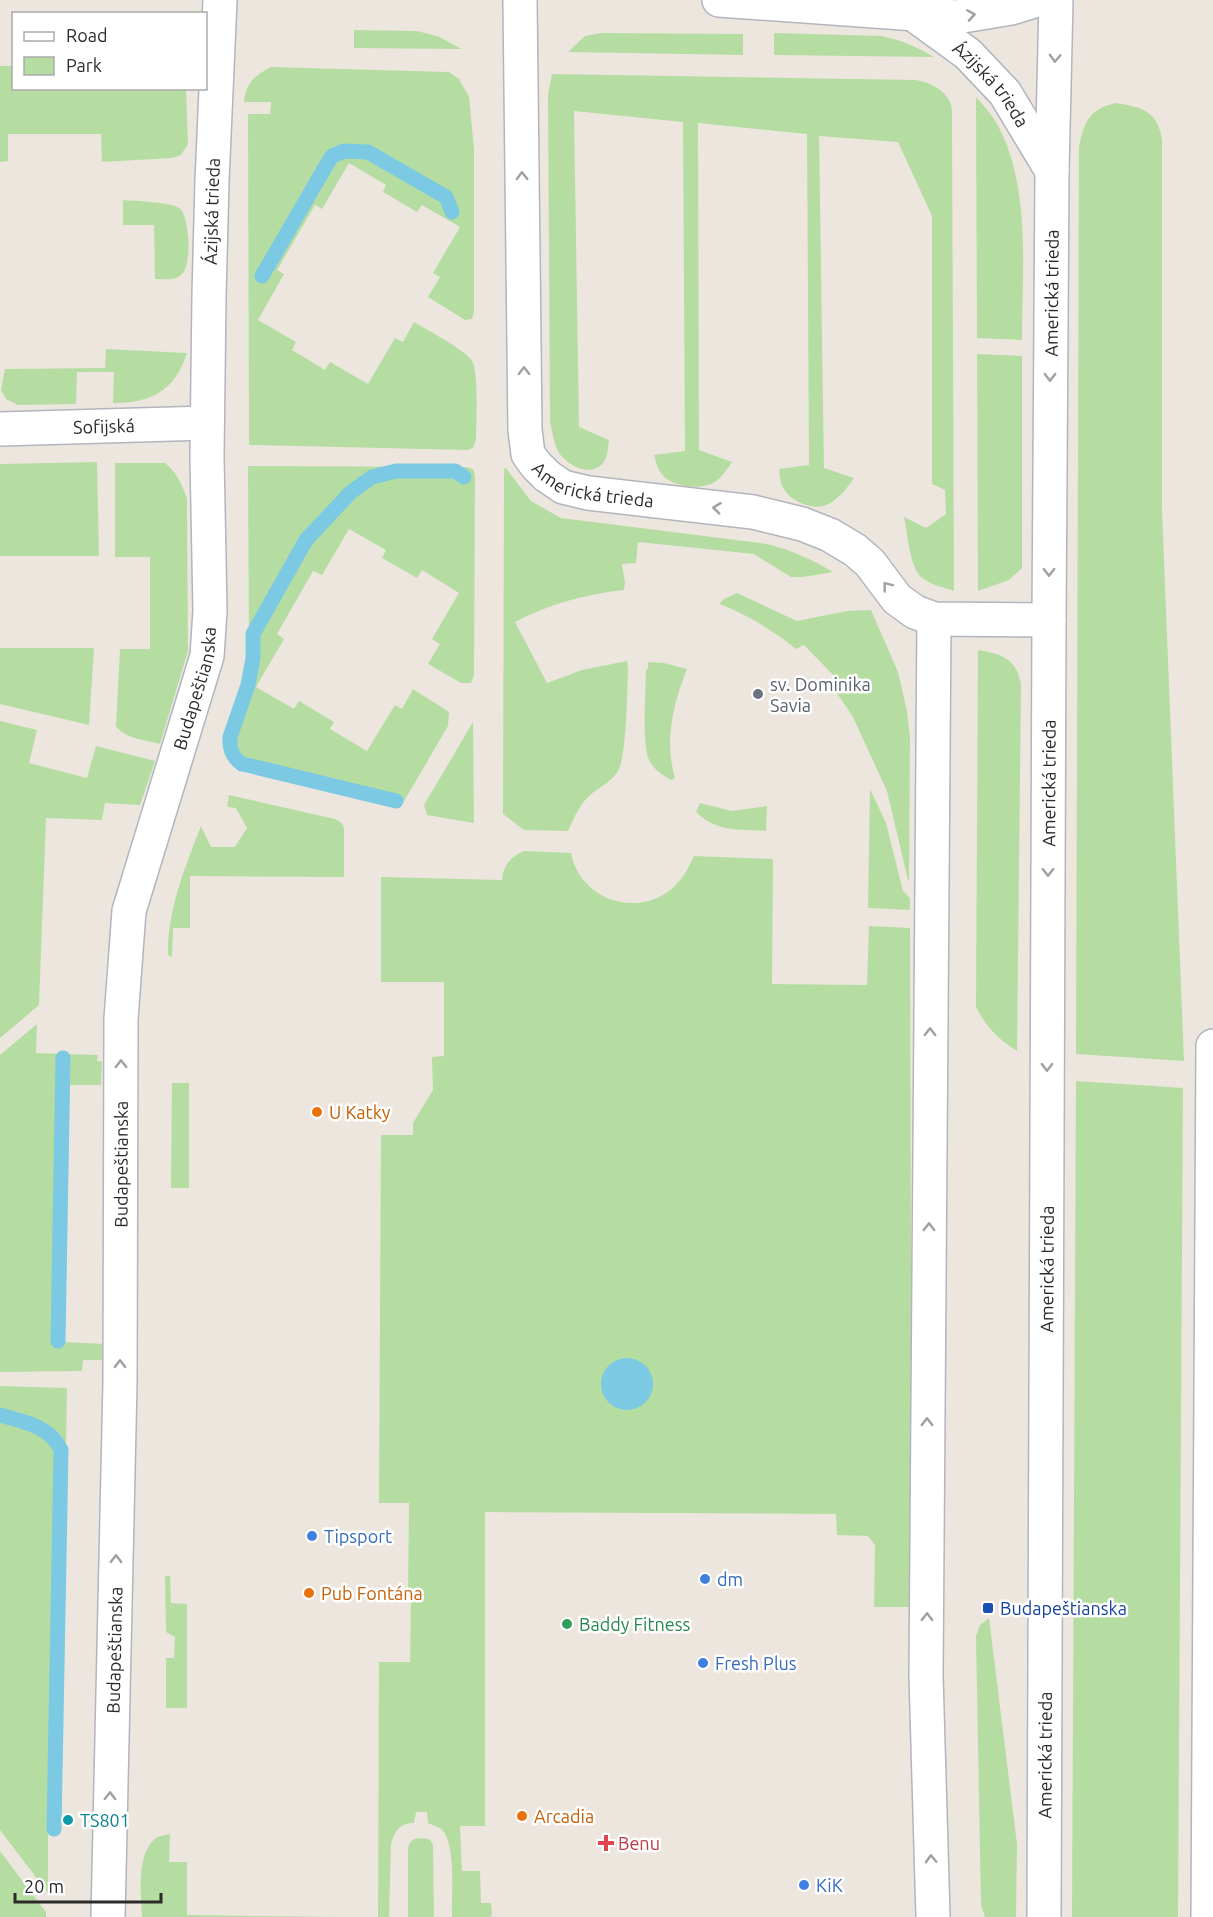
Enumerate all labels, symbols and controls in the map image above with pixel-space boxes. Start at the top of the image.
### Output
one-way arrow [966,9,976,21]
legend [12,12,207,90]
text: Road [66,25,108,45]
street label: Ázijská trieda [949,36,1033,131]
one-way arrow [1049,54,1061,63]
text: Park [66,55,102,75]
street label: Ázijská trieda [199,157,223,265]
one-way arrow [515,172,528,181]
street label: Americká trieda [1041,229,1062,357]
one-way arrow [518,367,530,376]
one-way arrow [1044,372,1056,381]
street label: Sofijská [73,415,135,437]
street label: Americká trieda [529,458,655,510]
one-way arrow [712,502,722,514]
one-way arrow [1043,567,1055,576]
one-way arrow [884,582,895,593]
street label: Budapeštianska [169,626,219,752]
place label: sv. Dominika Savia [770,674,871,715]
marker: sv. Dominika Savia [751,687,765,701]
street label: Americká trieda [1038,719,1059,847]
one-way arrow [1042,867,1054,876]
one-way arrow [924,1027,936,1036]
one-way arrow [115,1059,127,1068]
one-way arrow [1041,1062,1053,1071]
street label: Budapeštianska [110,1101,131,1228]
place label: U Katky [329,1102,391,1122]
marker: U Katky [310,1105,324,1119]
street label: Americká trieda [1036,1205,1057,1333]
one-way arrow [923,1222,935,1231]
one-way arrow [114,1359,126,1368]
one-way arrow [921,1417,933,1426]
place label: Tipsport [324,1526,392,1546]
marker: Tipsport [305,1529,319,1543]
one-way arrow [109,1554,122,1563]
place label: dm [717,1569,743,1589]
marker: dm [698,1572,712,1586]
place label: Pub Fontána [321,1583,423,1603]
street label: Budapeštianska [103,1586,125,1714]
marker: Pub Fontána [302,1586,316,1600]
place label: Budapeštianska [1000,1598,1127,1618]
marker: Budapeštianska [981,1601,995,1615]
one-way arrow [920,1612,933,1621]
place label: Baddy Fitness [579,1614,690,1634]
marker: Baddy Fitness [560,1617,574,1631]
place label: Fresh Plus [715,1653,797,1673]
marker: Fresh Plus [696,1656,710,1670]
street label: Americká trieda [1034,1691,1055,1819]
one-way arrow [104,1791,117,1800]
place label: Arcadia [534,1806,594,1826]
marker: Arcadia [515,1809,529,1823]
place label: TS801 [80,1810,130,1830]
marker: TS801 [61,1813,75,1827]
place label: Benu [618,1833,660,1853]
marker: Benu [599,1836,613,1850]
one-way arrow [925,1854,938,1863]
scale bar [15,1866,160,1904]
place label: KiK [816,1875,843,1895]
text: 20 m [24,1876,64,1896]
marker: KiK [797,1878,811,1892]

